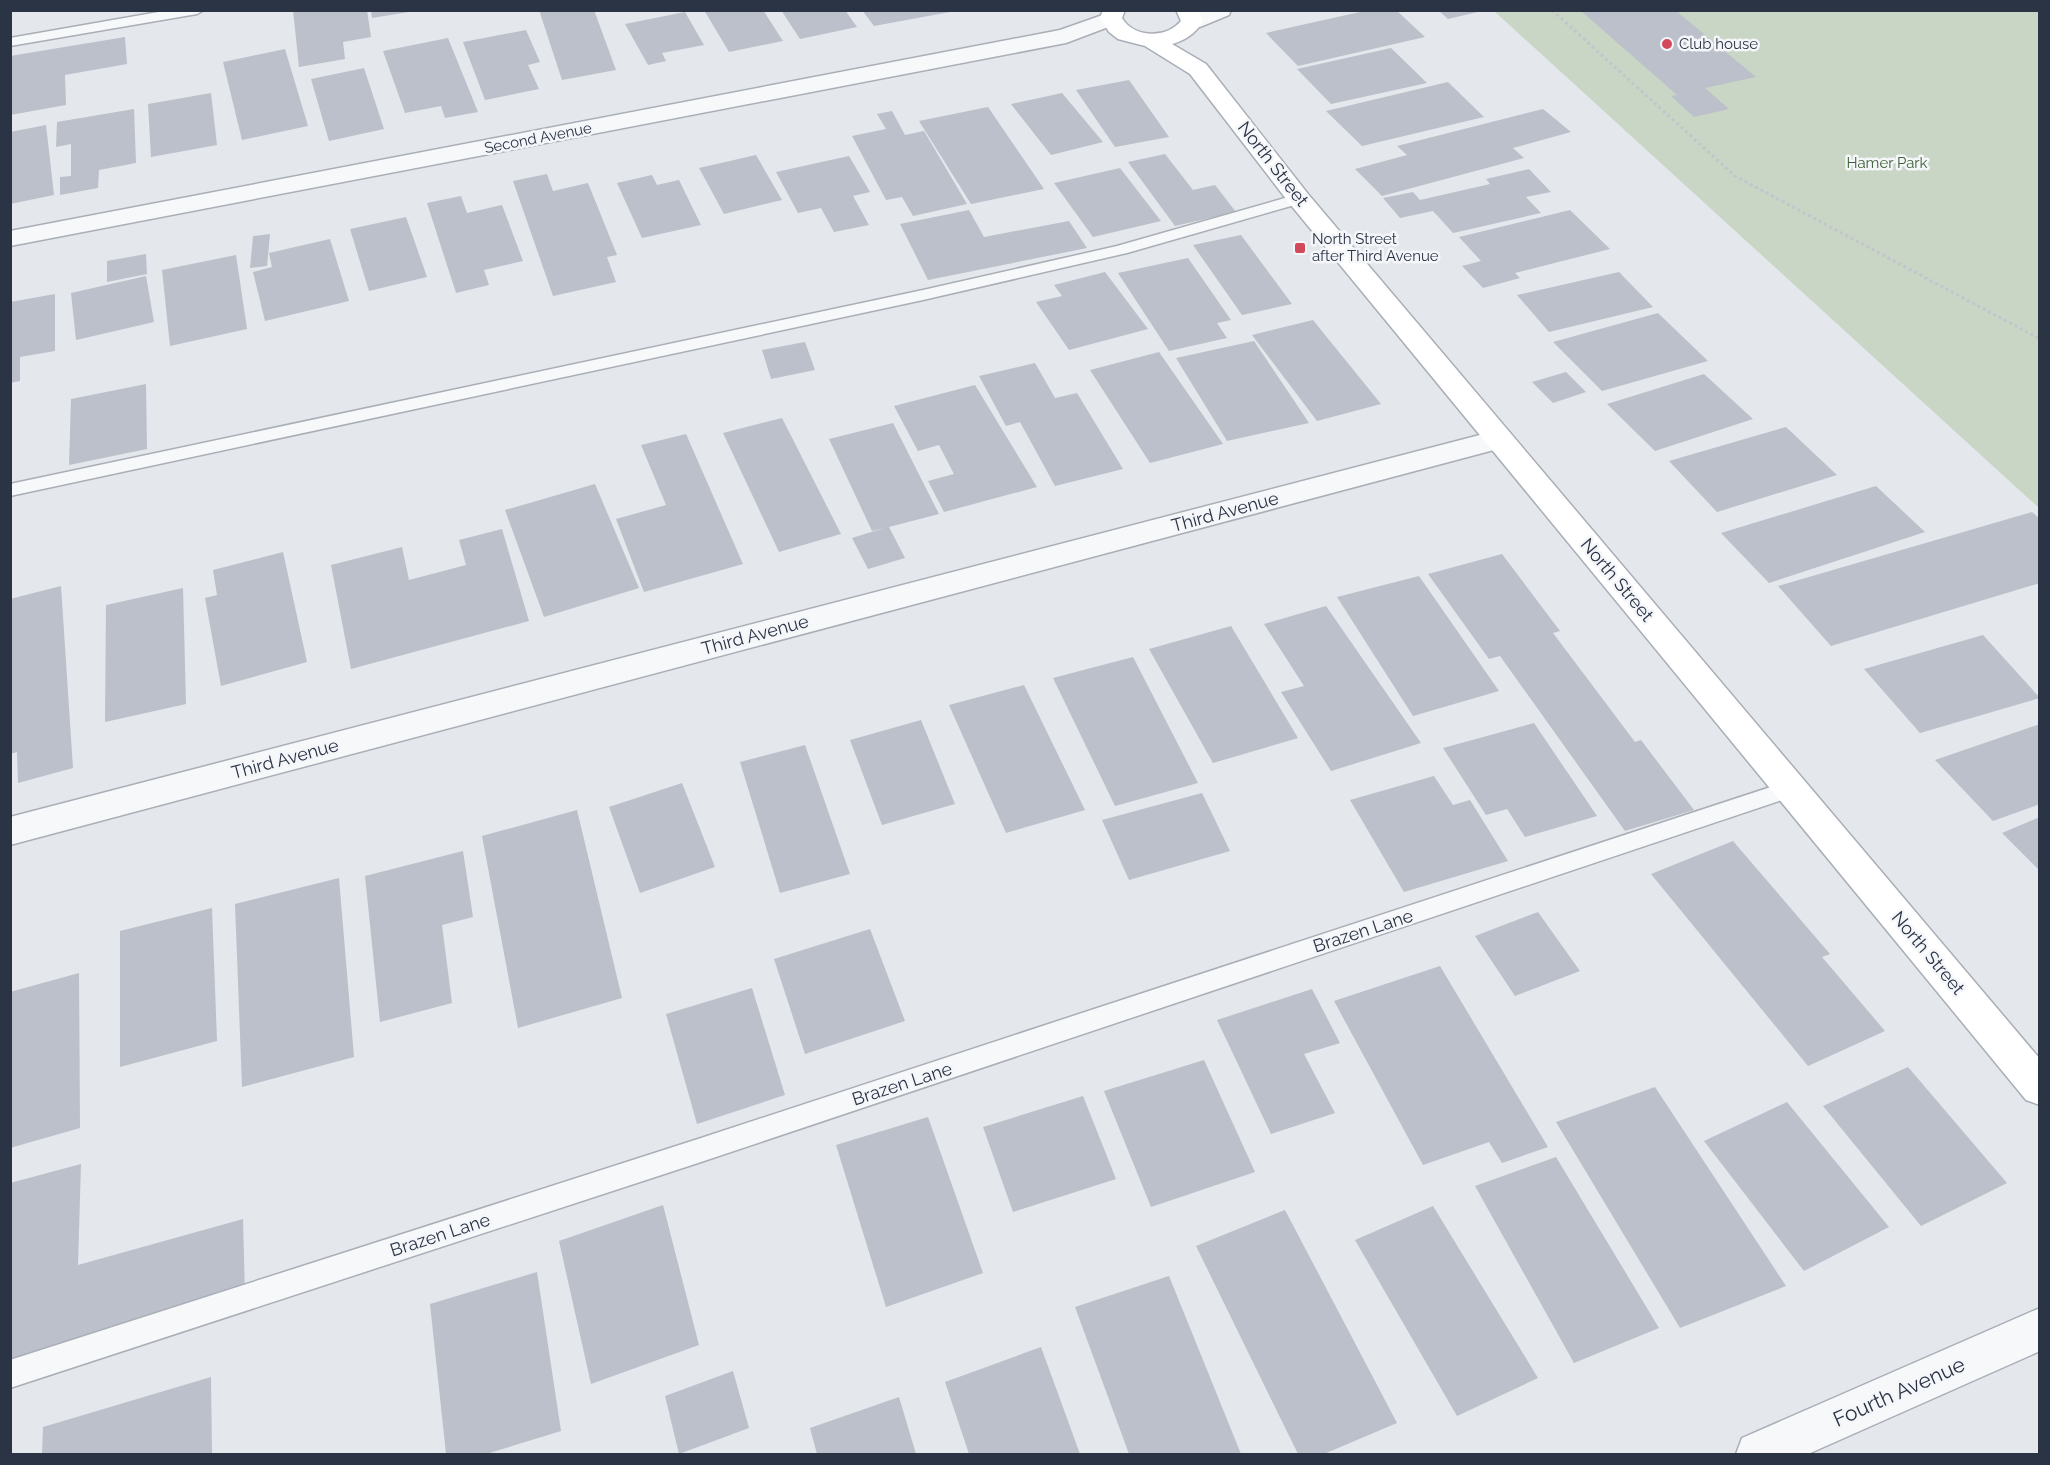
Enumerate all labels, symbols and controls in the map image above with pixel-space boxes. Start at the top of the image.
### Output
place label: Club house [1679,35,1758,53]
marker: Club house [1660,37,1674,51]
street label: North Street [1234,117,1313,210]
street label: Second Avenue [483,119,593,157]
park label: Hamer Park [1846,154,1928,172]
place label: North Street after Third Avenue [1312,230,1439,265]
marker: North Street after Third Avenue [1293,241,1307,255]
street label: Third Avenue [1169,487,1281,536]
street label: North Street [1577,534,1658,625]
street label: Third Avenue [699,610,811,659]
street label: Third Avenue [229,734,341,783]
street label: Brazen Lane [1310,904,1416,957]
street label: North Street [1888,907,1969,998]
street label: Brazen Lane [849,1057,955,1110]
street label: Brazen Lane [387,1208,493,1261]
street label: Fourth Avenue [1829,1351,1969,1432]

